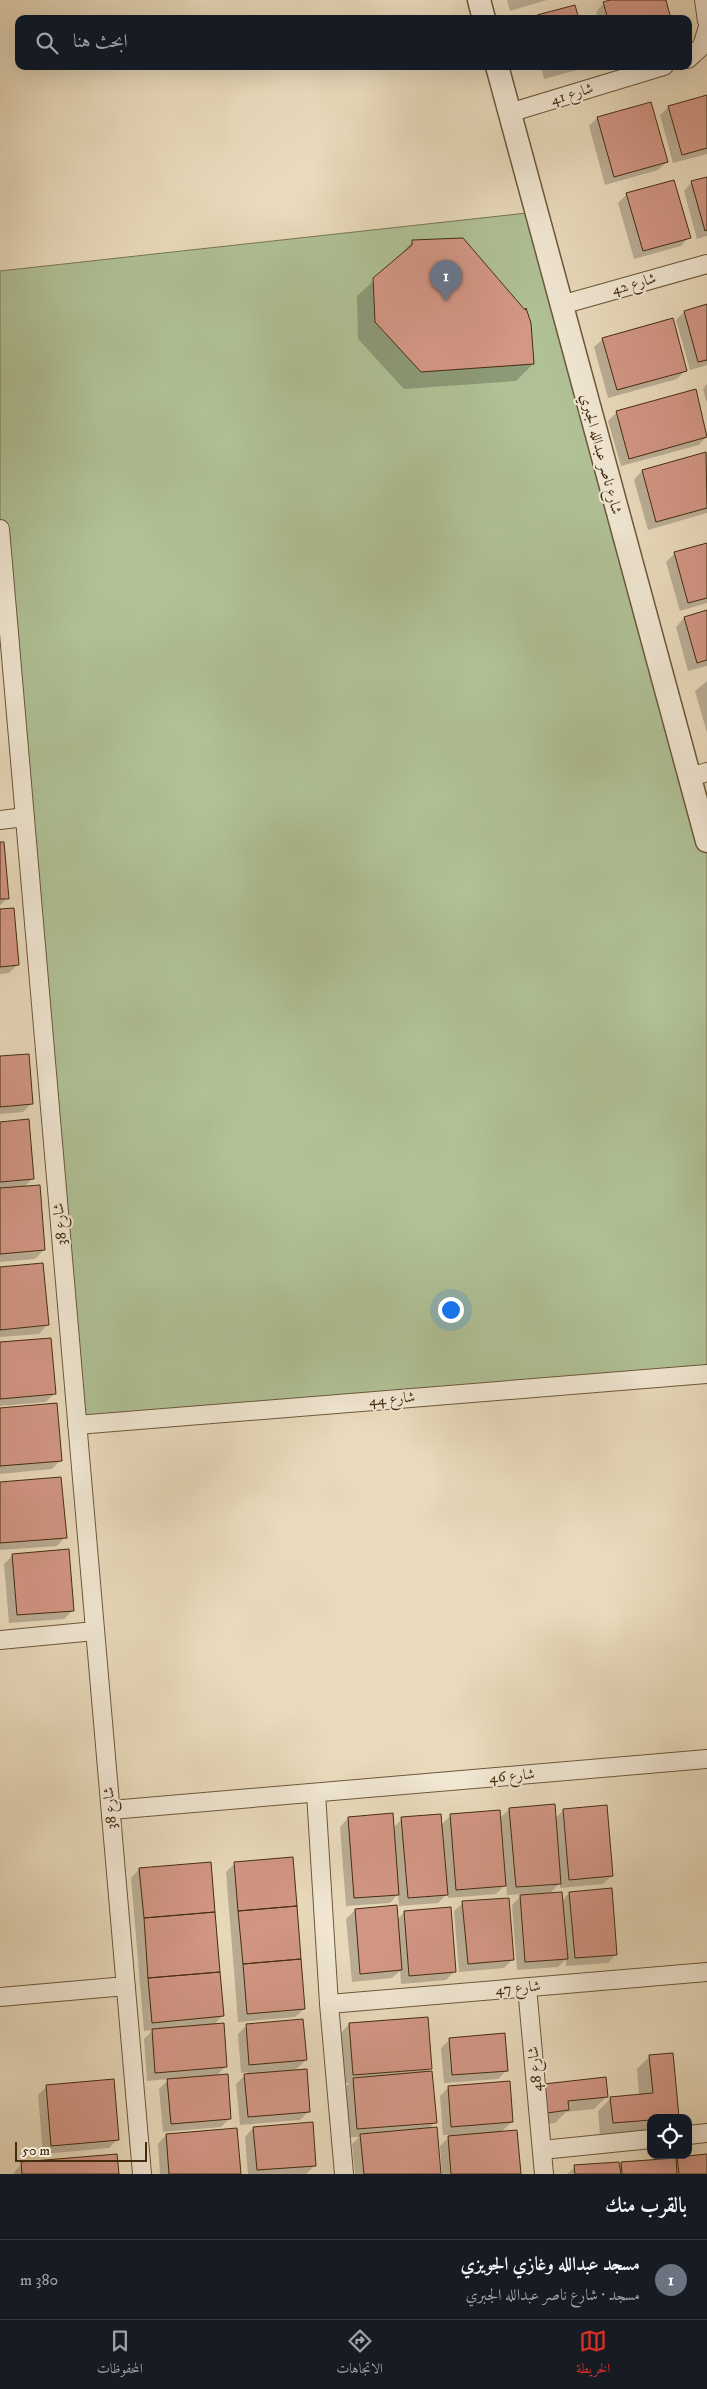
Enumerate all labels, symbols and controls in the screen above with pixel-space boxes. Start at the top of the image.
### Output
search box [15,15,692,70]
icon: search [33,29,61,57]
text: ابحث هنا [73,30,128,53]
street label: شارع 41 [548,79,596,112]
pin: 1 [430,260,462,301]
street label: شارع 42 [610,269,659,302]
street label: شارع ناصر عبدالله الجبري [573,392,626,517]
street label: شارع 38 [49,1202,74,1246]
your location [438,1297,464,1323]
street label: شارع 44 [368,1388,416,1413]
street label: شارع 46 [488,1765,536,1790]
street label: شارع 38 [99,1786,124,1830]
street label: شارع 47 [495,1977,542,2002]
street label: شارع 48 [524,2045,549,2092]
map controls [647,2114,692,2159]
button: locate [647,2114,692,2159]
scale bar [15,2139,148,2162]
text: 50 m [22,2142,50,2160]
text: بالقرب منك [605,2193,687,2219]
text: مسجد عبدالله وغازي الجويزي [460,2253,640,2276]
text: 380 m [20,2270,58,2290]
text: 1 [668,2270,674,2290]
text: مسجد · شارع ناصر عبدالله الجبري [465,2285,640,2305]
tab: المحفوظات [97,2327,143,2382]
tab: الاتجاهات [336,2327,383,2382]
tab: الخريطة [576,2327,610,2382]

